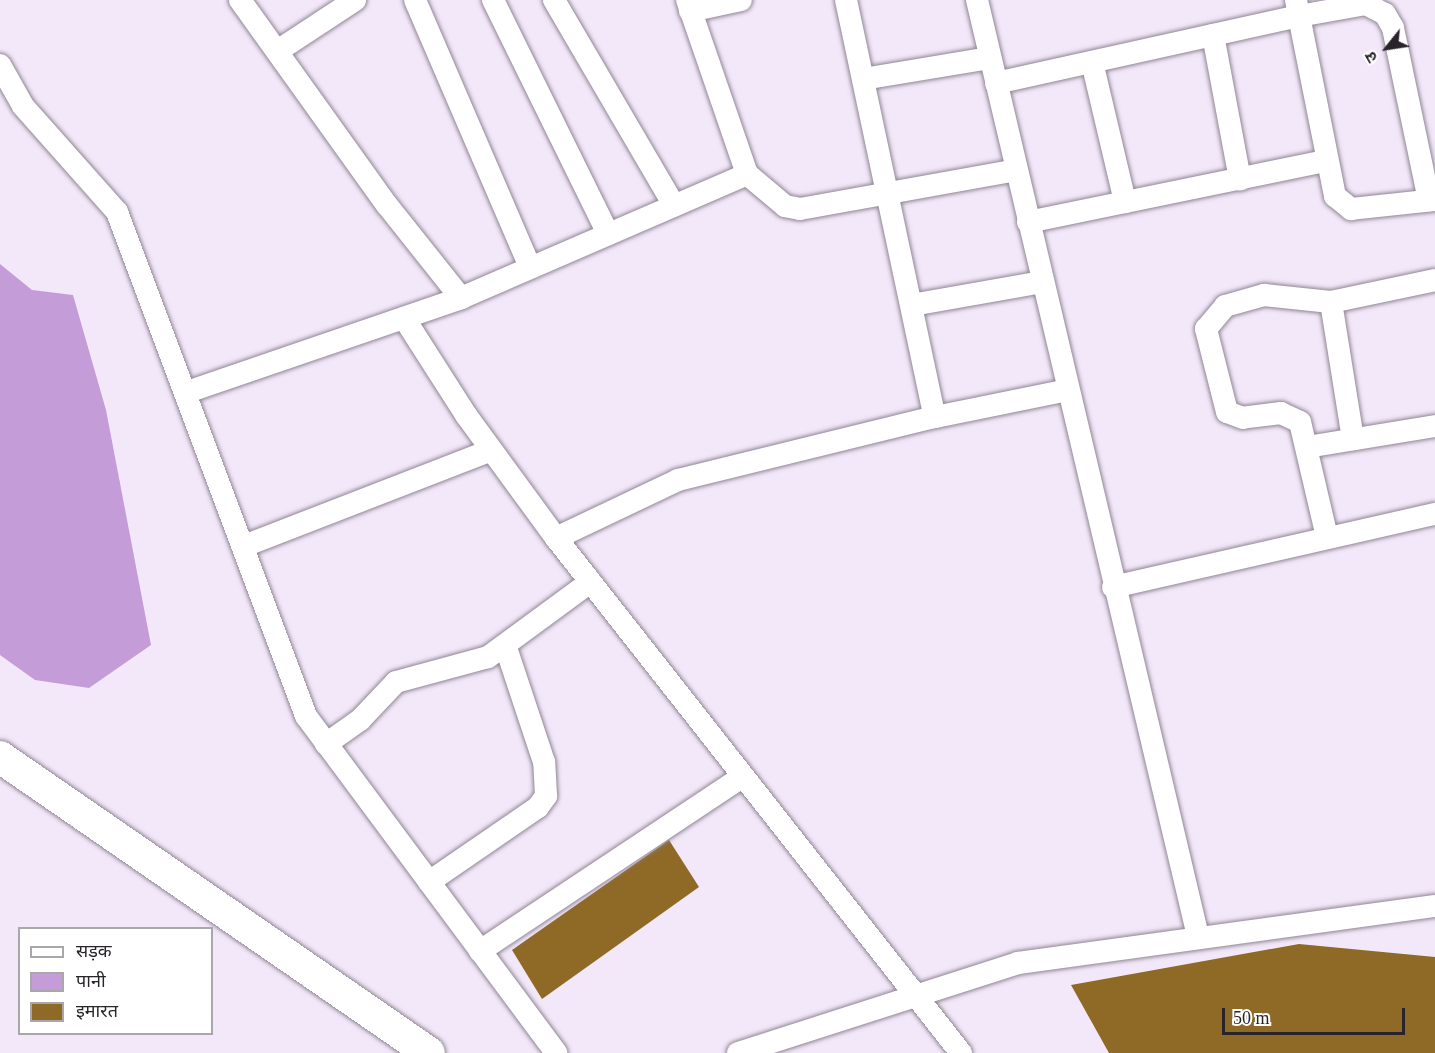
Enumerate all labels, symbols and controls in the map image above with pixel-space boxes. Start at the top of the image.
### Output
north arrow [1357,18,1417,78]
text: उ [1361,49,1381,66]
legend [18,927,213,1035]
text: सड़क [76,941,112,961]
text: पानी [76,971,106,991]
scale bar [1225,996,1408,1034]
text: इमारत [76,1001,118,1021]
text: 50 m [1233,1008,1270,1028]

